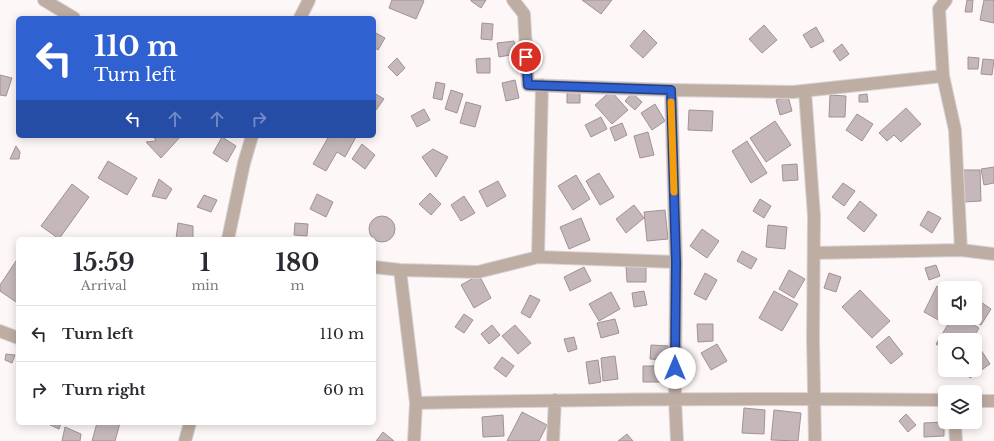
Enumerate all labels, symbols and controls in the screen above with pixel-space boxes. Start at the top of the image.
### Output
text: 110 m [94,29,178,64]
icon: left [28,32,80,84]
pin [509,40,543,74]
icon: arrive [515,46,537,68]
text: Turn left [94,64,176,86]
icon: left [122,108,144,130]
icon: ahead [164,108,186,130]
icon: ahead [206,108,228,130]
icon: right [248,108,270,130]
text: 15:59 [73,248,135,277]
text: 1 [200,248,210,277]
text: 180 [275,248,319,277]
text: Arrival [81,277,127,294]
text: min [191,277,219,294]
text: m [290,277,304,294]
map controls [938,281,982,429]
button: sound [938,281,982,325]
icon: left [28,323,50,345]
text: Turn left [62,324,133,343]
text: 110 m [320,324,364,343]
button: search [938,333,982,377]
position arrow [654,347,696,389]
icon: right [28,379,50,401]
text: Turn right [62,380,145,399]
text: 60 m [323,380,364,399]
button: layers [938,385,982,429]

